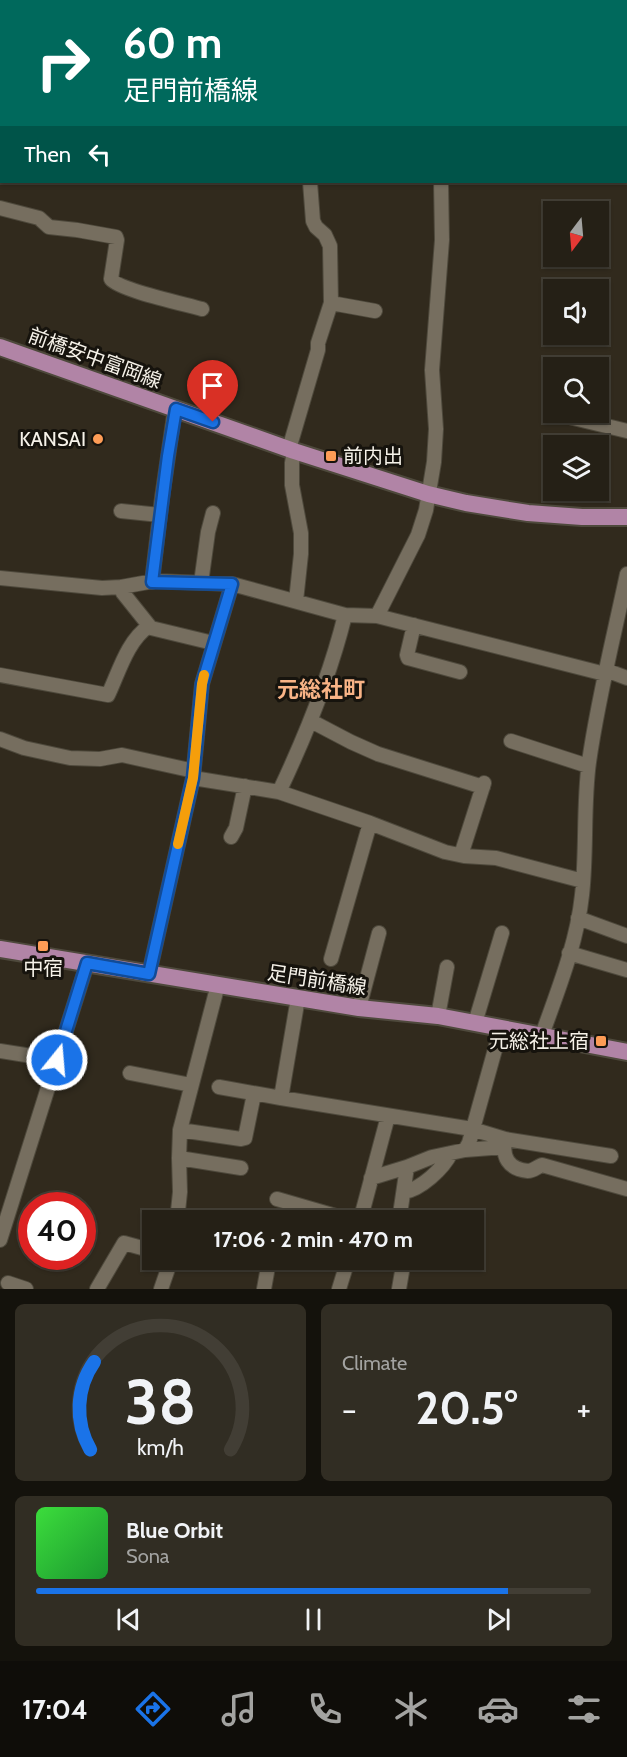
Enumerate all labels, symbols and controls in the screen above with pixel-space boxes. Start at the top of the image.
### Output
text: 60 m [123,17,222,69]
icon: right [24,24,102,102]
text: 足門前橋線 [123,74,258,107]
icon: left [83,138,116,171]
text: Then [24,141,71,168]
north arrow [543,201,609,267]
map controls [543,201,609,501]
button: sound [543,279,609,345]
street label: 前橋安中富岡線 [25,323,165,393]
button: search [543,357,609,423]
pin [187,360,238,422]
icon: arrive [196,369,229,402]
place label: KANSAI [19,427,86,451]
marker: KANSAI [91,432,105,446]
button: layers [543,435,609,501]
place label: 前内出 [343,444,403,468]
marker: 前内出 [324,449,338,463]
district label: 元総社町 [277,676,365,703]
marker: 中宿 [36,939,50,953]
place label: 中宿 [23,956,63,980]
street label: 足門前橋線 [266,960,368,1000]
position arrow [25,1028,89,1092]
place label: 元総社上宿 [489,1029,589,1053]
marker: 元総社上宿 [594,1034,608,1048]
speed limit sign: 40 [18,1192,96,1270]
text: 17:06 · 2 min · 470 m [213,1226,413,1253]
text: Climate [342,1351,407,1375]
text: 38 [125,1364,196,1440]
text: 20.5° [415,1381,518,1435]
text: − [342,1389,357,1429]
text: + [576,1389,591,1429]
text: km/h [137,1434,184,1460]
text: Blue Orbit [126,1517,223,1544]
text: Sona [126,1544,169,1568]
icon: previous [112,1603,145,1636]
icon: pause [297,1603,330,1636]
icon: next [482,1603,515,1636]
icon: directions [132,1688,174,1730]
icon: music [218,1688,260,1730]
icon: phone [304,1688,346,1730]
icon: climate [390,1688,432,1730]
icon: car [477,1688,519,1730]
icon: filters [563,1688,605,1730]
text: 17:04 [22,1693,88,1726]

